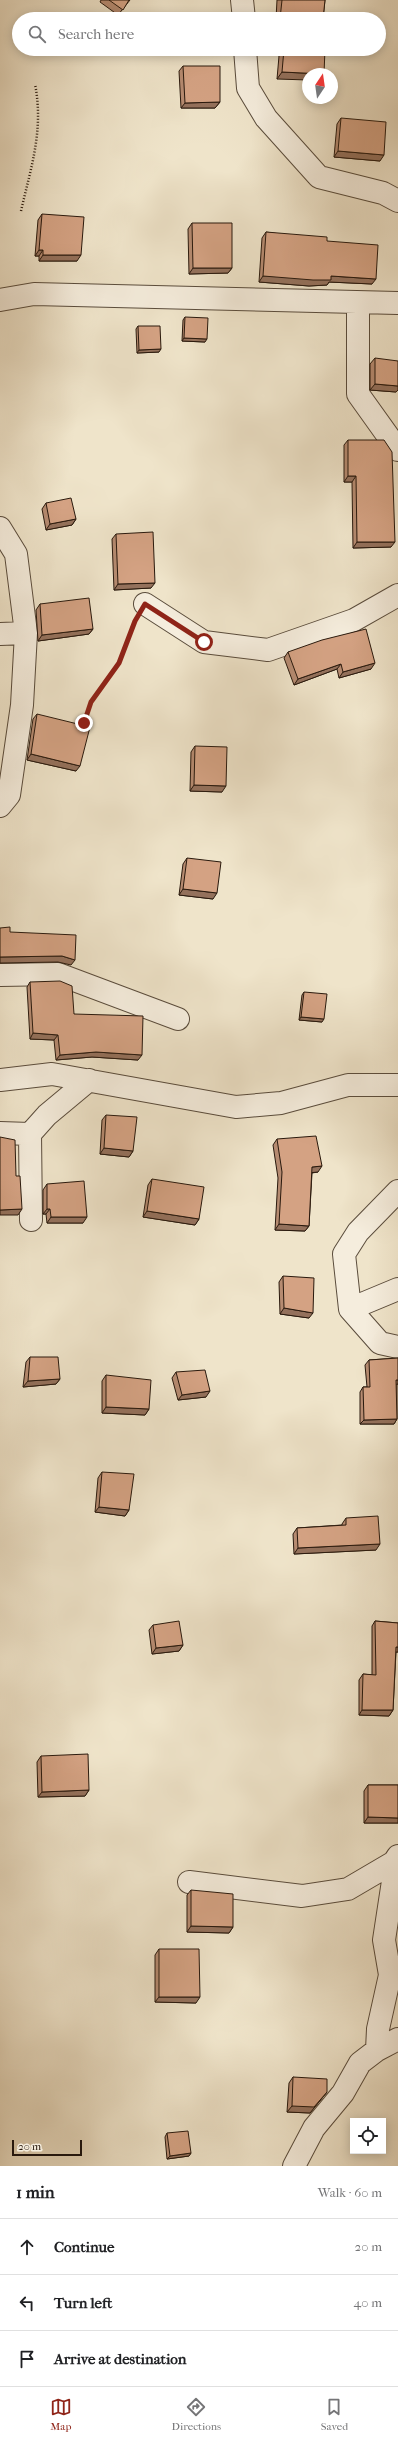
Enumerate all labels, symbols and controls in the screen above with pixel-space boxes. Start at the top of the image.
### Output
search box [12,12,386,56]
icon: search [26,23,48,45]
text: Search here [58,25,134,43]
north arrow [302,68,338,104]
route start [195,633,213,651]
route end [75,714,93,732]
map controls [350,2118,386,2154]
button: locate [350,2118,386,2154]
scale bar [12,2138,82,2157]
text: 20 m [18,2140,41,2153]
text: 1 min [16,2182,55,2202]
text: Walk · 60 m [318,2185,382,2200]
icon: ahead [16,2236,38,2258]
text: Continue [54,2238,114,2256]
text: 20 m [355,2239,382,2254]
icon: left [16,2292,38,2314]
text: Turn left [54,2294,112,2312]
text: 40 m [354,2295,382,2310]
icon: arrive [16,2348,38,2370]
text: Arrive at destination [54,2350,186,2368]
tab: Map [50,2396,72,2433]
tab: Directions [172,2396,221,2433]
tab: Saved [321,2396,348,2433]

